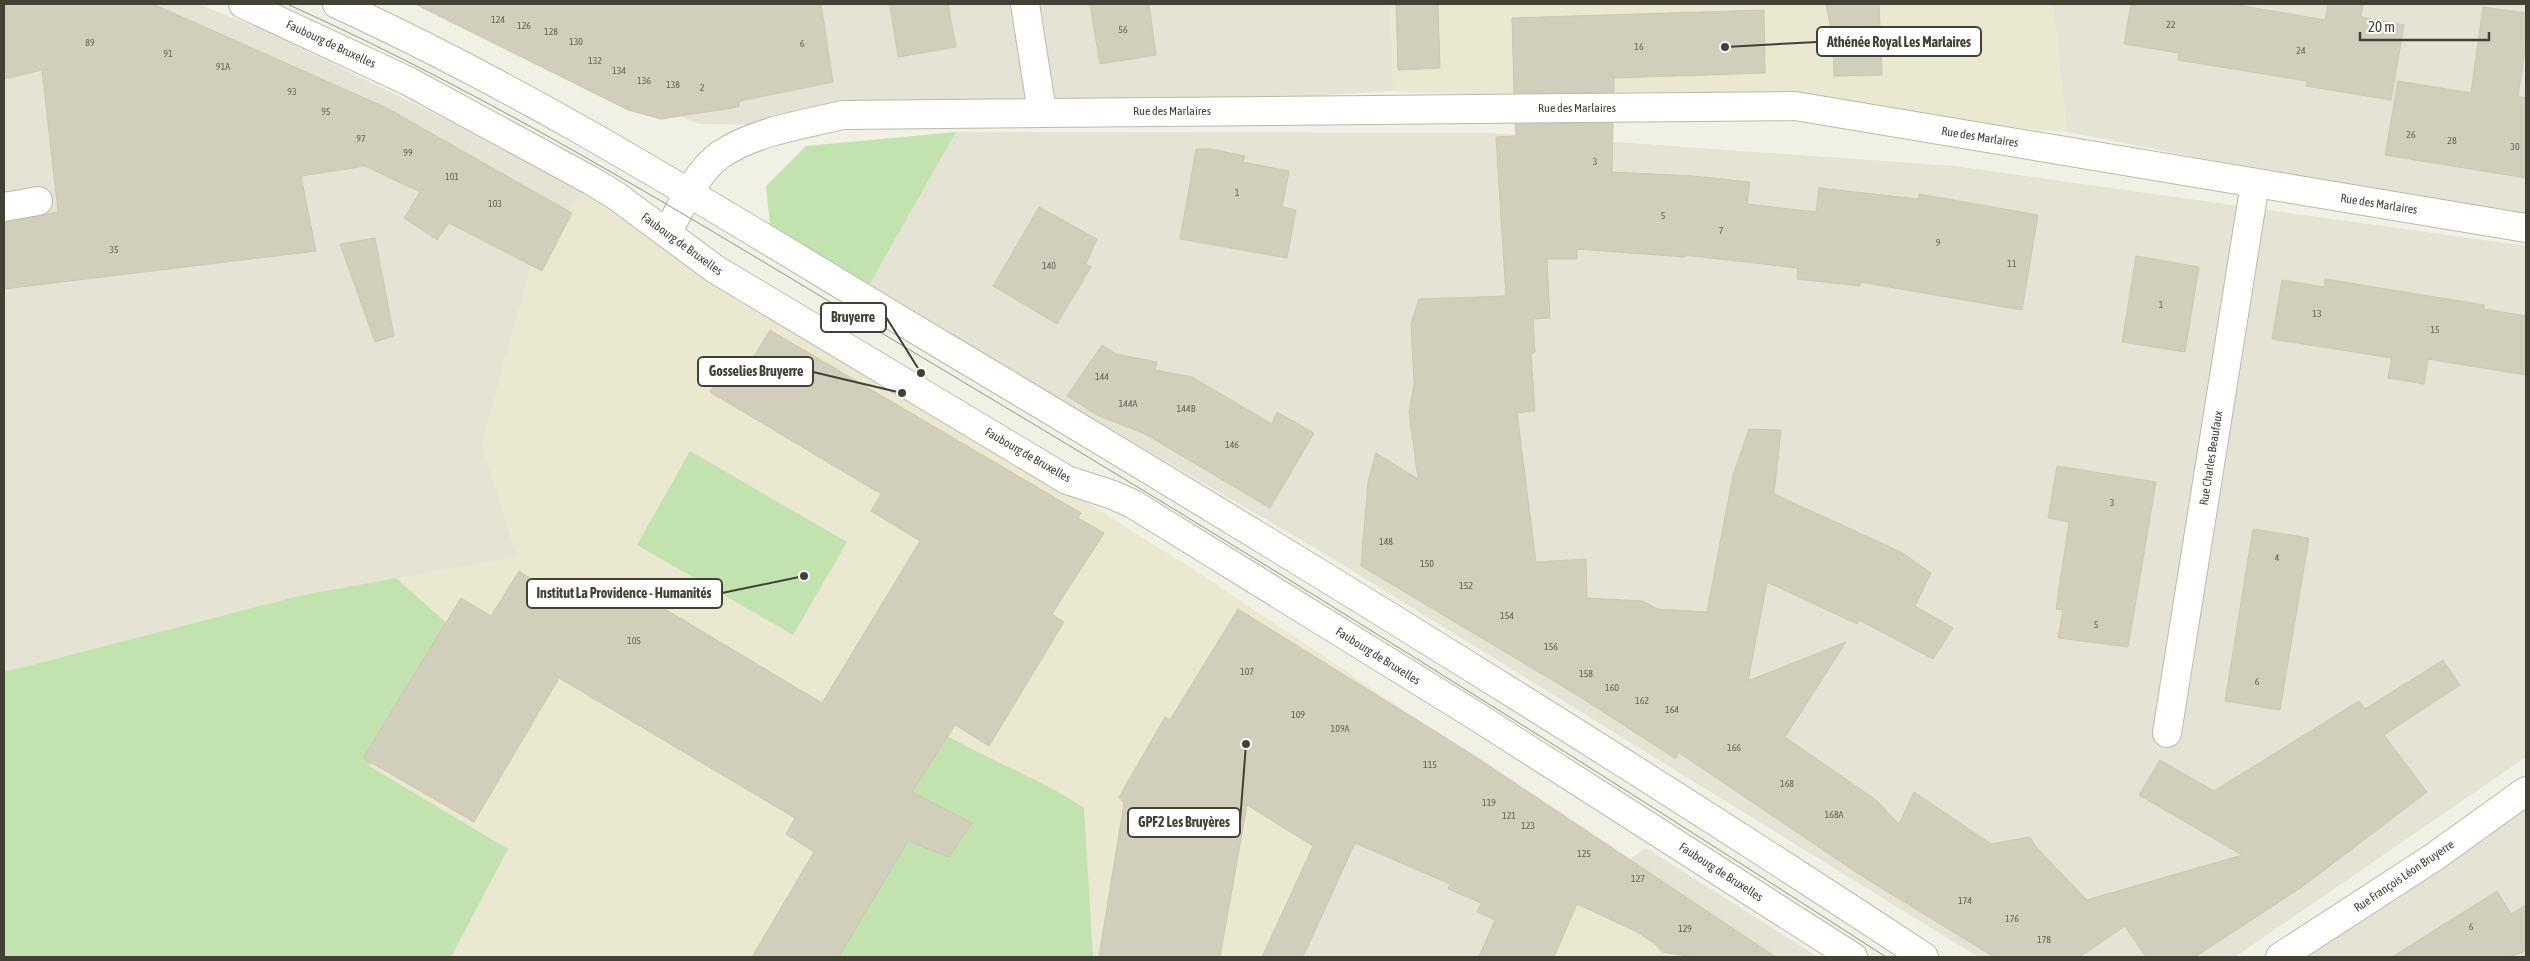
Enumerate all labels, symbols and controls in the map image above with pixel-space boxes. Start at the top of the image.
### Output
scale bar [2360,10,2489,42]
house number: 124 [491,14,505,25]
street label: Faubourg de Bruxelles [284,17,378,71]
text: 20 m [2368,18,2395,35]
house number: 22 [2166,19,2176,30]
house number: 126 [517,20,531,31]
house number: 56 [1118,24,1128,35]
house number: 128 [544,26,558,37]
callout: Athénée Royal Les Marlaires [1817,27,1981,56]
text: Athénée Royal Les Marlaires [1826,34,1971,50]
house number: 130 [569,36,583,47]
house number: 89 [85,37,95,48]
house number: 6 [800,38,805,49]
house number: 16 [1634,41,1644,52]
house number: 24 [2296,45,2306,56]
house number: 91 [163,48,173,59]
house number: 132 [588,55,602,66]
house number: 91A [216,61,230,72]
house number: 134 [612,65,626,76]
house number: 136 [637,75,651,86]
house number: 138 [666,79,680,90]
house number: 2 [700,82,705,93]
house number: 93 [287,86,297,97]
street label: Rue des Marlaires [1538,101,1616,115]
street label: Rue des Marlaires [1133,104,1211,118]
house number: 95 [321,106,331,117]
street label: Rue des Marlaires [1940,124,2020,150]
house number: 26 [2406,129,2416,140]
house number: 97 [356,133,366,144]
house number: 28 [2447,135,2457,146]
house number: 30 [2510,141,2520,152]
house number: 99 [403,147,413,158]
house number: 3 [1593,156,1598,167]
house number: 101 [445,171,459,182]
house number: 1 [1235,187,1240,198]
street label: Rue des Marlaires [2339,191,2419,217]
house number: 103 [488,198,502,209]
street label: Faubourg de Bruxelles [639,210,725,278]
house number: 5 [1661,210,1666,221]
house number: 7 [1719,225,1724,236]
house number: 9 [1936,237,1941,248]
house number: 35 [109,244,119,255]
house number: 11 [2007,258,2017,269]
house number: 140 [1042,260,1056,271]
house number: 1 [2159,299,2164,310]
callout: Bruyerre [821,303,886,332]
house number: 13 [2312,308,2322,319]
text: Bruyerre [831,309,875,325]
house number: 15 [2430,324,2440,335]
callout: Gosselies Bruyerre [698,357,813,386]
text: Gosselies Bruyerre [709,363,803,379]
house number: 144 [1095,371,1109,382]
house number: 144A [1119,398,1138,409]
house number: 144B [1177,403,1196,414]
street label: Rue Charles Beaufaux [2197,410,2225,506]
street label: Faubourg de Bruxelles [982,425,1074,485]
house number: 146 [1225,439,1239,450]
house number: 3 [2110,497,2115,508]
house number: 148 [1379,536,1393,547]
house number: 4 [2275,552,2280,563]
house number: 150 [1420,558,1434,569]
callout: Institut La Providence - Humanités [527,579,722,608]
house number: 152 [1459,580,1473,591]
text: Institut La Providence - Humanités [537,585,712,601]
house number: 154 [1500,610,1514,621]
house number: 5 [2094,619,2099,630]
street label: Faubourg de Bruxelles [1333,624,1423,688]
house number: 105 [627,635,641,646]
house number: 156 [1544,641,1558,652]
house number: 107 [1240,666,1254,677]
house number: 158 [1579,668,1593,679]
house number: 6 [2255,676,2260,687]
house number: 160 [1605,682,1619,693]
house number: 162 [1635,695,1649,706]
house number: 164 [1665,704,1679,715]
house number: 109 [1291,709,1305,720]
house number: 109A [1331,723,1350,734]
house number: 166 [1727,742,1741,753]
house number: 115 [1423,759,1437,770]
house number: 168 [1780,778,1794,789]
house number: 119 [1482,797,1496,808]
callout: GPF2 Les Bruyères [1128,808,1240,837]
house number: 168A [1825,809,1844,820]
house number: 121 [1502,810,1516,821]
text: GPF2 Les Bruyères [1138,814,1230,830]
house number: 123 [1521,820,1535,831]
street label: Rue François Léon Bruyerre [2351,837,2457,915]
street label: Faubourg de Bruxelles [1677,840,1765,904]
house number: 125 [1577,848,1591,859]
house number: 127 [1631,873,1645,884]
house number: 174 [1958,895,1972,906]
house number: 176 [2005,913,2019,924]
house number: 6 [2469,921,2474,932]
house number: 129 [1678,923,1692,934]
house number: 178 [2037,934,2051,945]

